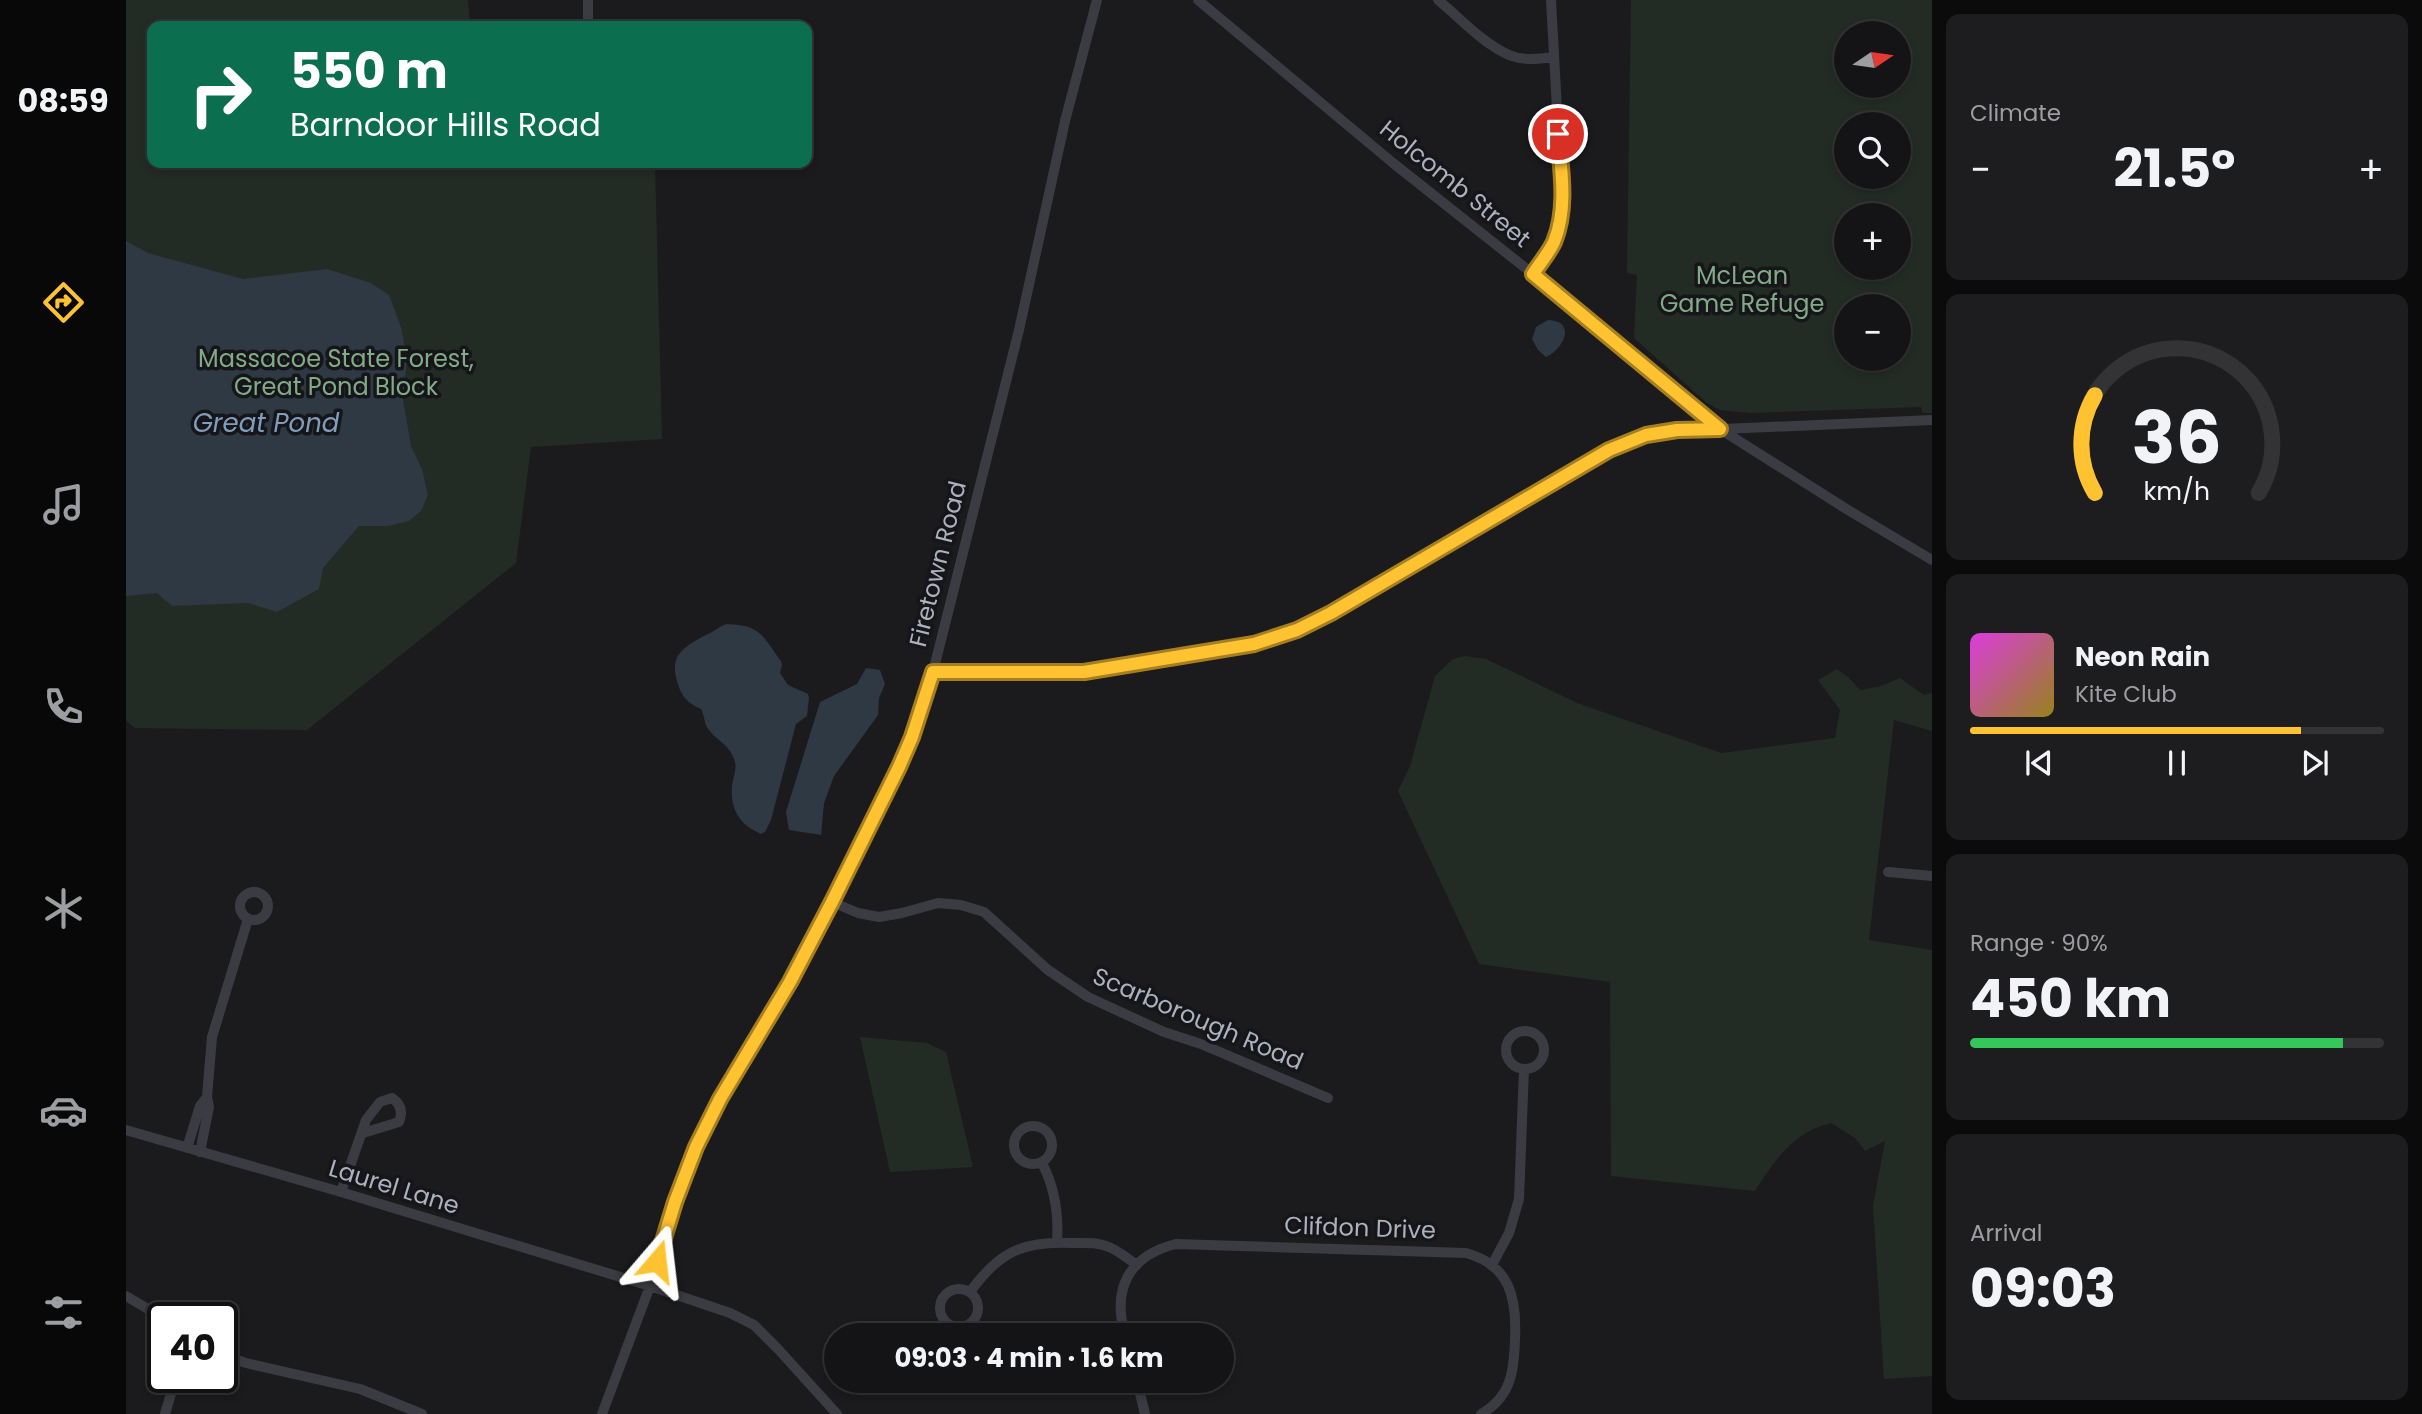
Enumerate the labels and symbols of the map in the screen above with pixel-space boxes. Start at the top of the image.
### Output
north arrow [1834,21,1911,98]
pin [1528,104,1588,164]
street label: Holcomb Street [1373,112,1538,255]
park label: McLean Game Refuge [1660,259,1824,320]
park label: Massacoe State Forest, Great Pond Block [198,342,474,403]
water label: Great Pond [193,405,340,441]
street label: Firetown Road [901,478,974,650]
street label: Scarborough Road [1088,959,1308,1078]
street label: Laurel Lane [325,1151,463,1222]
street label: Clifdon Drive [1284,1208,1436,1247]
position arrow [620,1224,694,1298]
speed limit sign: 40 [147,1302,238,1393]

